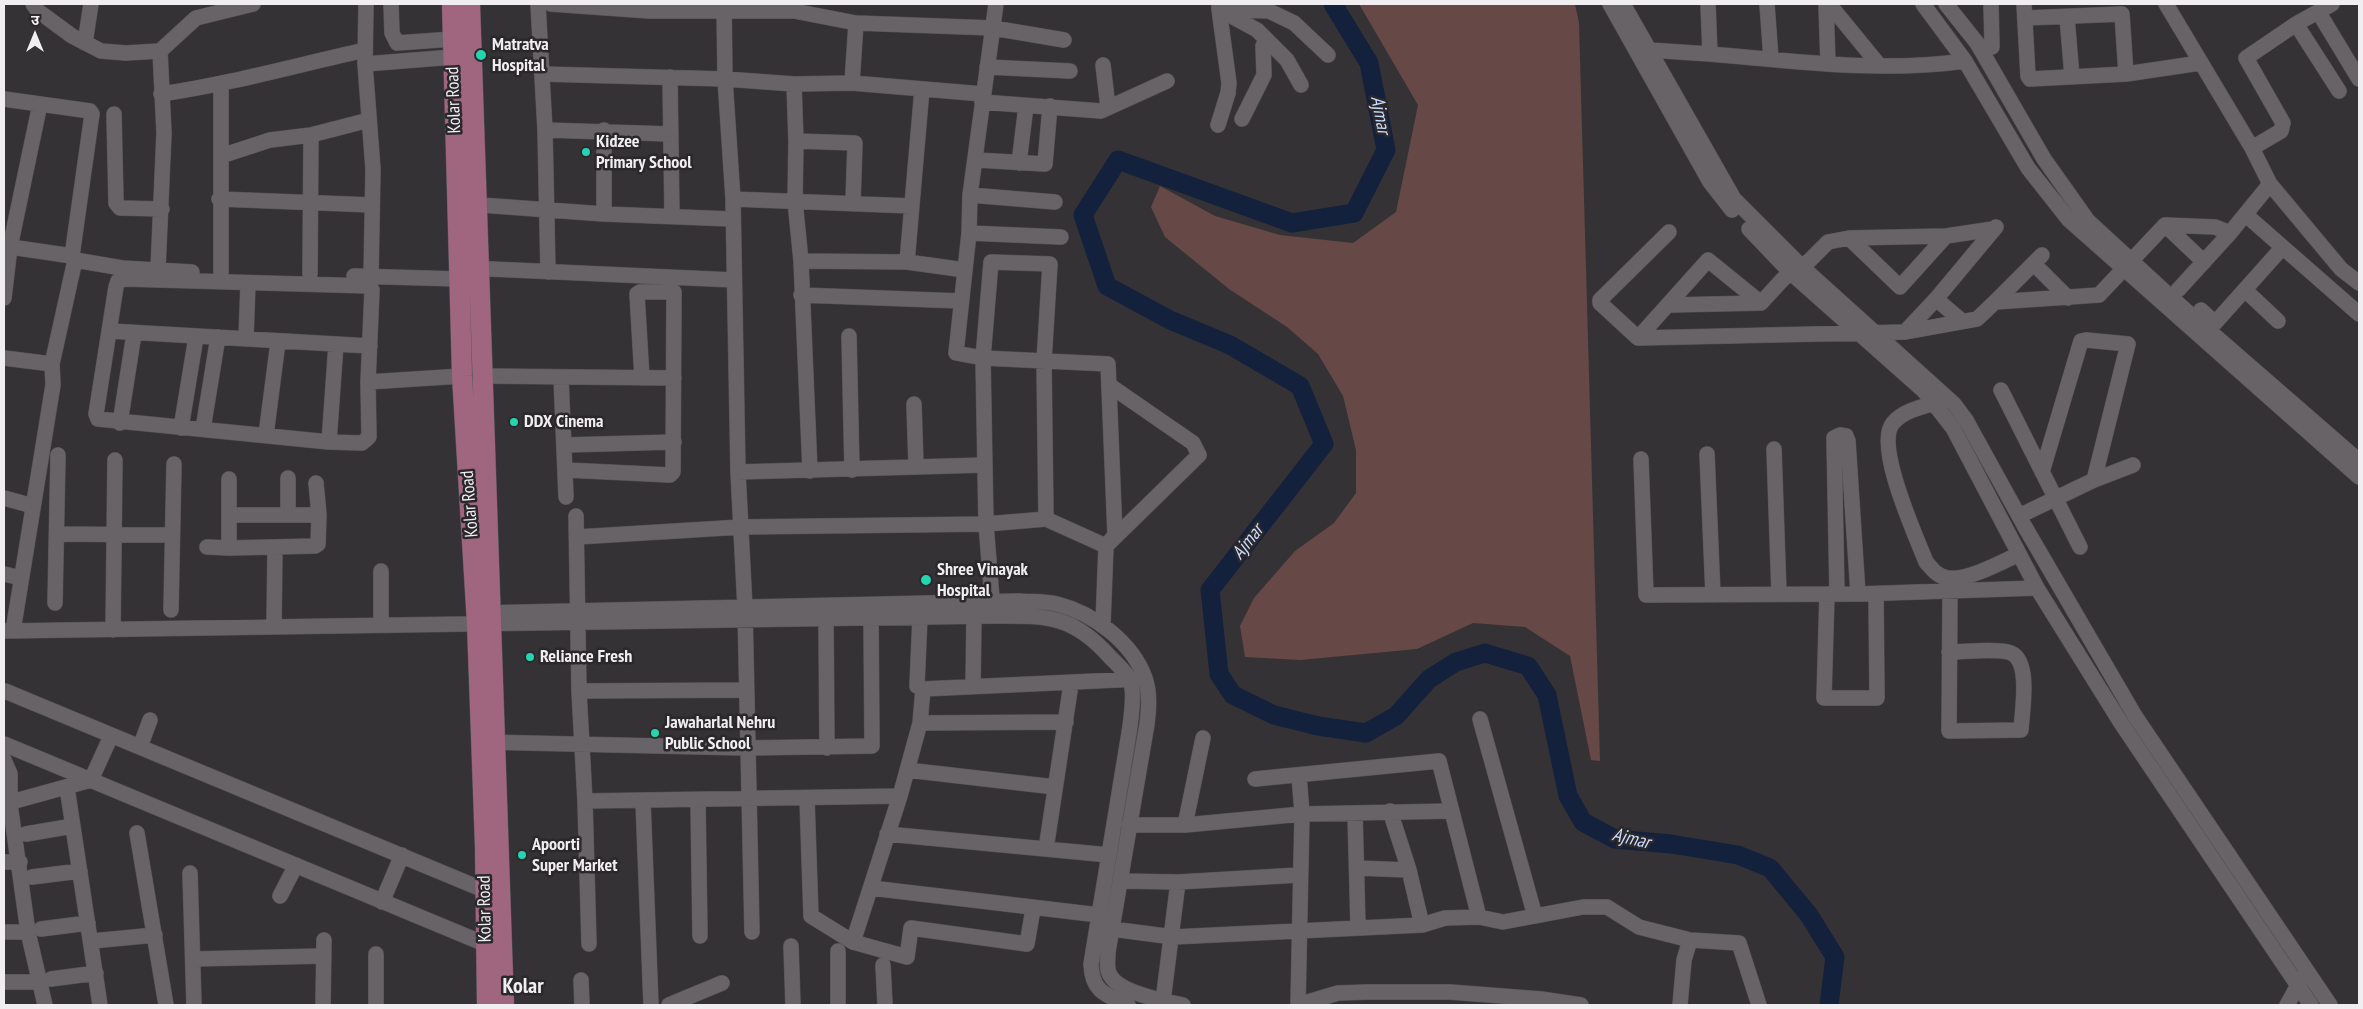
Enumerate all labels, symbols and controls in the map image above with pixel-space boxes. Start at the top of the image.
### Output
north arrow [10,10,60,60]
text: उ [31,11,39,29]
place label: Matratva Hospital [492,34,549,76]
marker: Matratva Hospital [474,48,488,62]
street label: Kolar Road [442,66,466,134]
water label: Ajmar [1365,94,1395,136]
place label: Kidzee Primary School [596,131,692,173]
marker: Kidzee Primary School [580,146,592,158]
place label: DDX Cinema [524,411,603,433]
marker: DDX Cinema [508,416,520,428]
street label: Kolar Road [457,470,483,538]
water label: Ajmar [1227,520,1269,564]
place label: Shree Vinayak Hospital [937,559,1028,602]
marker: Shree Vinayak Hospital [919,573,933,587]
place label: Reliance Fresh [540,646,632,668]
marker: Reliance Fresh [524,651,536,663]
place label: Jawaharlal Nehru Public School [665,712,775,754]
marker: Jawaharlal Nehru Public School [649,727,661,739]
water label: Ajmar [1610,824,1652,854]
place label: Apoorti Super Market [532,834,617,876]
marker: Apoorti Super Market [516,849,528,861]
street label: Kolar Road [474,875,496,943]
district label: Kolar [502,974,544,1000]

